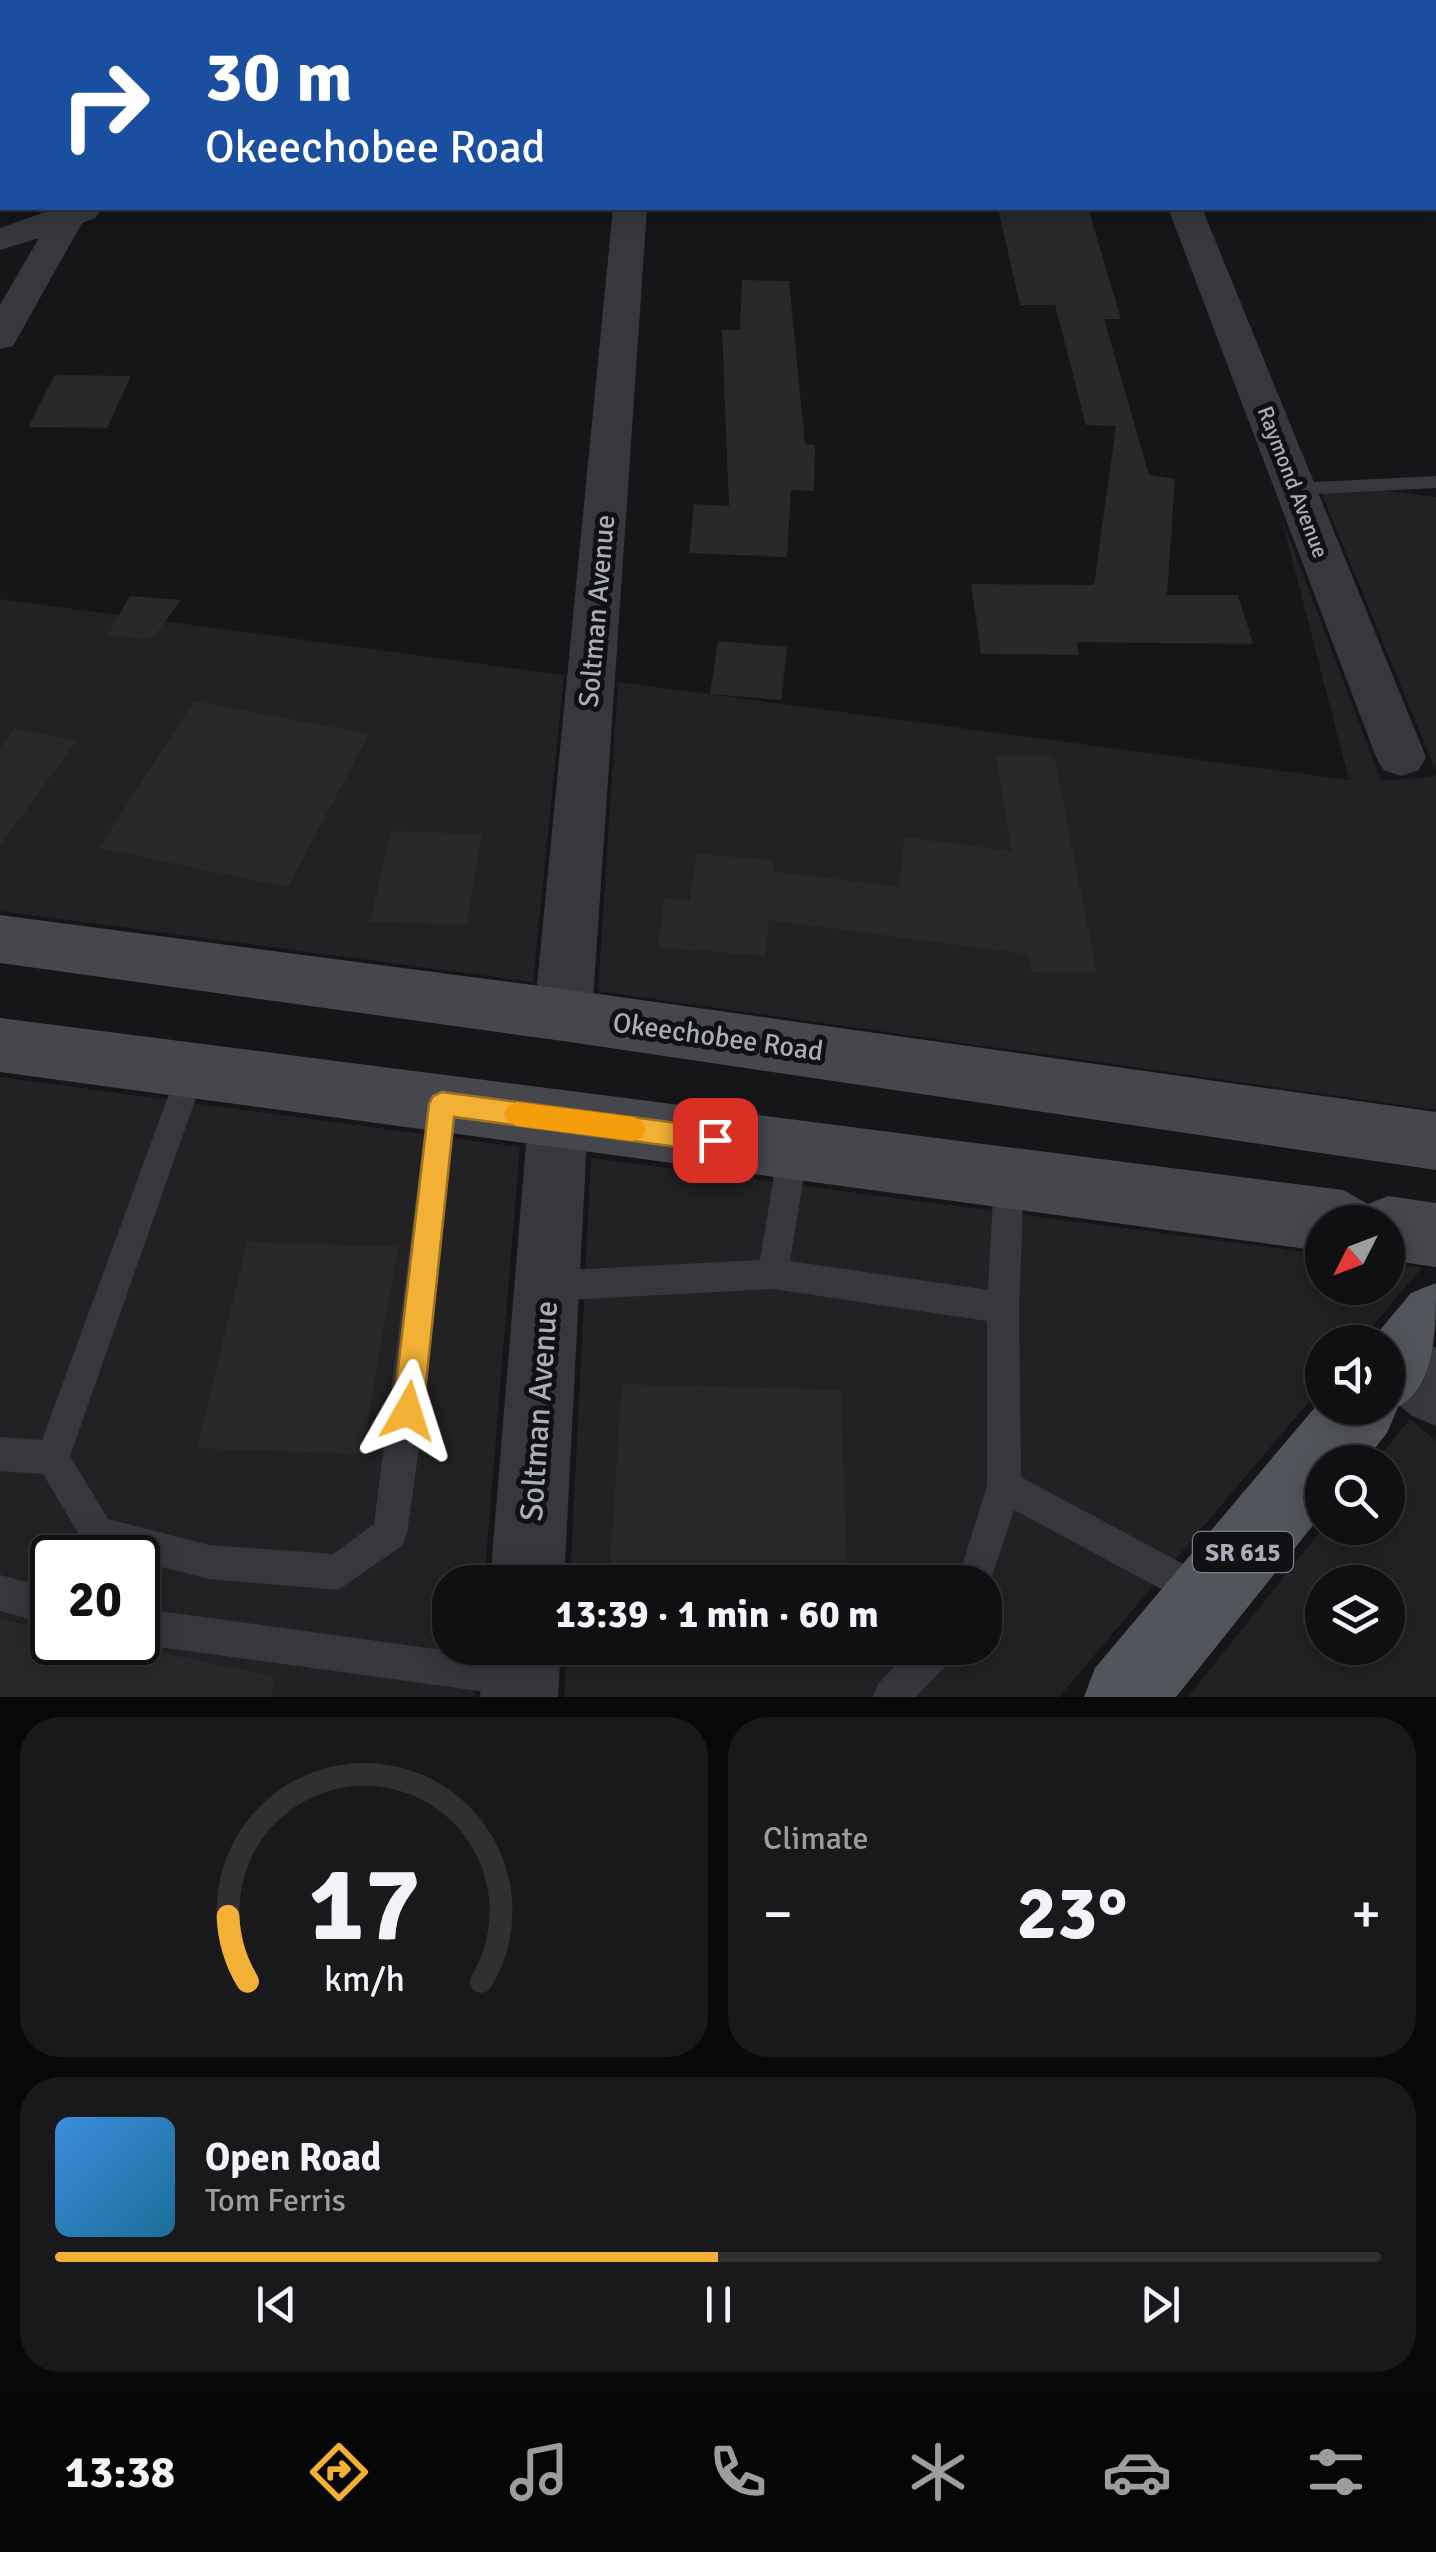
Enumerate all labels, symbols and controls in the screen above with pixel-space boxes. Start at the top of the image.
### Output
text: 30 m [205,34,353,120]
icon: right [40,40,170,170]
text: Okeechobee Road [205,120,545,175]
street label: Raymond Avenue [1252,402,1334,562]
street label: Soltman Avenue [572,513,622,709]
street label: Okeechobee Road [611,1005,825,1069]
pin [673,1098,758,1183]
icon: arrive [688,1113,743,1168]
north arrow [1305,1205,1405,1305]
map controls [1305,1205,1405,1665]
street label: Soltman Avenue [512,1300,566,1522]
button: sound [1305,1325,1405,1425]
position arrow [356,1359,460,1463]
button: search [1305,1445,1405,1545]
road number: SR 615 [1193,1532,1293,1572]
speed limit sign: 20 [30,1535,160,1665]
button: layers [1305,1565,1405,1665]
text: 13:39 · 1 min · 60 m [555,1591,879,1638]
text: Climate [763,1819,869,1858]
text: 17 [308,1841,420,1969]
text: 23° [1017,1867,1128,1960]
text: − [763,1880,793,1948]
text: + [1351,1880,1381,1948]
text: km/h [324,1957,404,2001]
text: Open Road [205,2134,381,2181]
text: Tom Ferris [205,2181,346,2220]
icon: previous [249,2277,304,2332]
icon: pause [691,2277,746,2332]
icon: next [1133,2277,1188,2332]
icon: directions [304,2437,374,2507]
icon: music [504,2437,574,2507]
icon: phone [703,2437,773,2507]
icon: climate [903,2437,973,2507]
icon: car [1102,2437,1172,2507]
icon: filters [1301,2437,1371,2507]
text: 13:38 [65,2445,175,2500]

